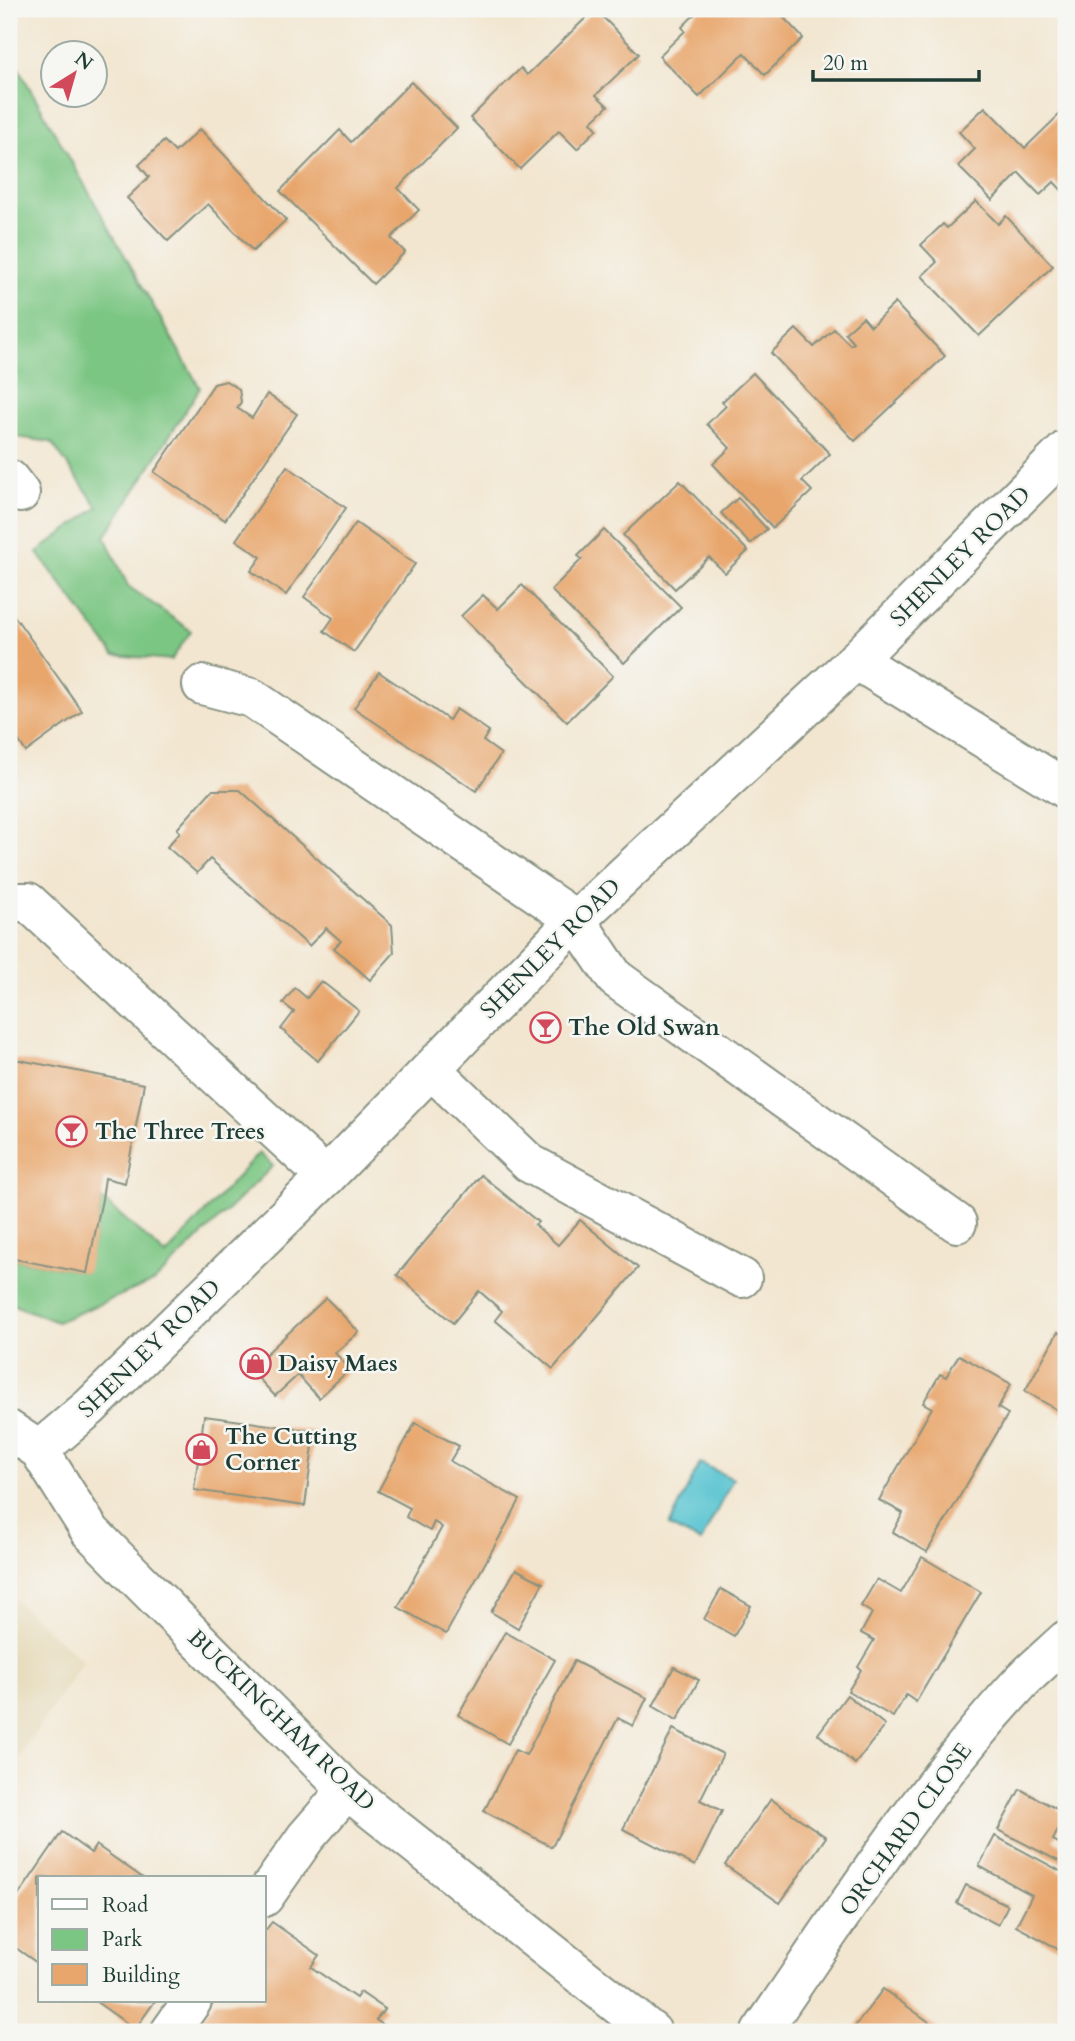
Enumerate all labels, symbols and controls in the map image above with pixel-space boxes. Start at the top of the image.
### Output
north arrow [38,38,108,108]
scale bar [813,38,979,82]
text: N [69,46,98,77]
text: 20 m [823,49,868,78]
street label: SHENLEY ROAD [883,479,1037,633]
street label: SHENLEY ROAD [473,871,627,1025]
bar icon: The Old Swan [528,1010,562,1044]
place label: The Old Swan [568,1012,720,1043]
bar icon: The Three Trees [55,1114,89,1148]
place label: The Three Trees [95,1116,265,1147]
street label: SHENLEY ROAD [71,1272,227,1424]
shop icon: Daisy Maes [238,1346,272,1380]
place label: Daisy Maes [278,1348,398,1379]
place label: The Cutting Corner [225,1421,357,1478]
shop icon: The Cutting Corner [185,1432,219,1466]
street label: BUCKINGHAM ROAD [181,1623,382,1818]
street label: ORCHARD CLOSE [832,1736,979,1922]
legend [38,1876,266,2002]
text: Road [102,1891,148,1920]
text: Park [102,1925,143,1954]
text: Building [102,1961,180,1990]

